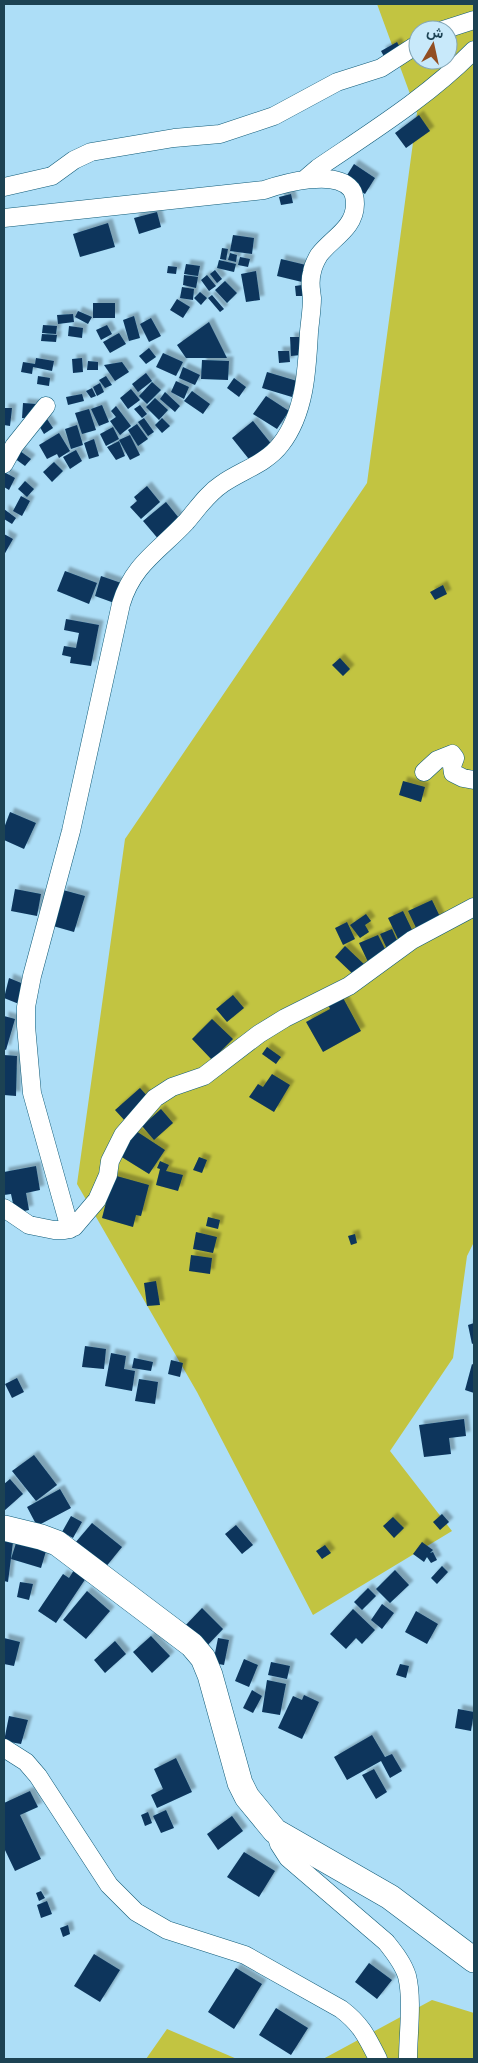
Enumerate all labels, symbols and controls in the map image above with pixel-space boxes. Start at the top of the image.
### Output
north arrow [408,20,458,70]
text: ش [425,22,445,42]

